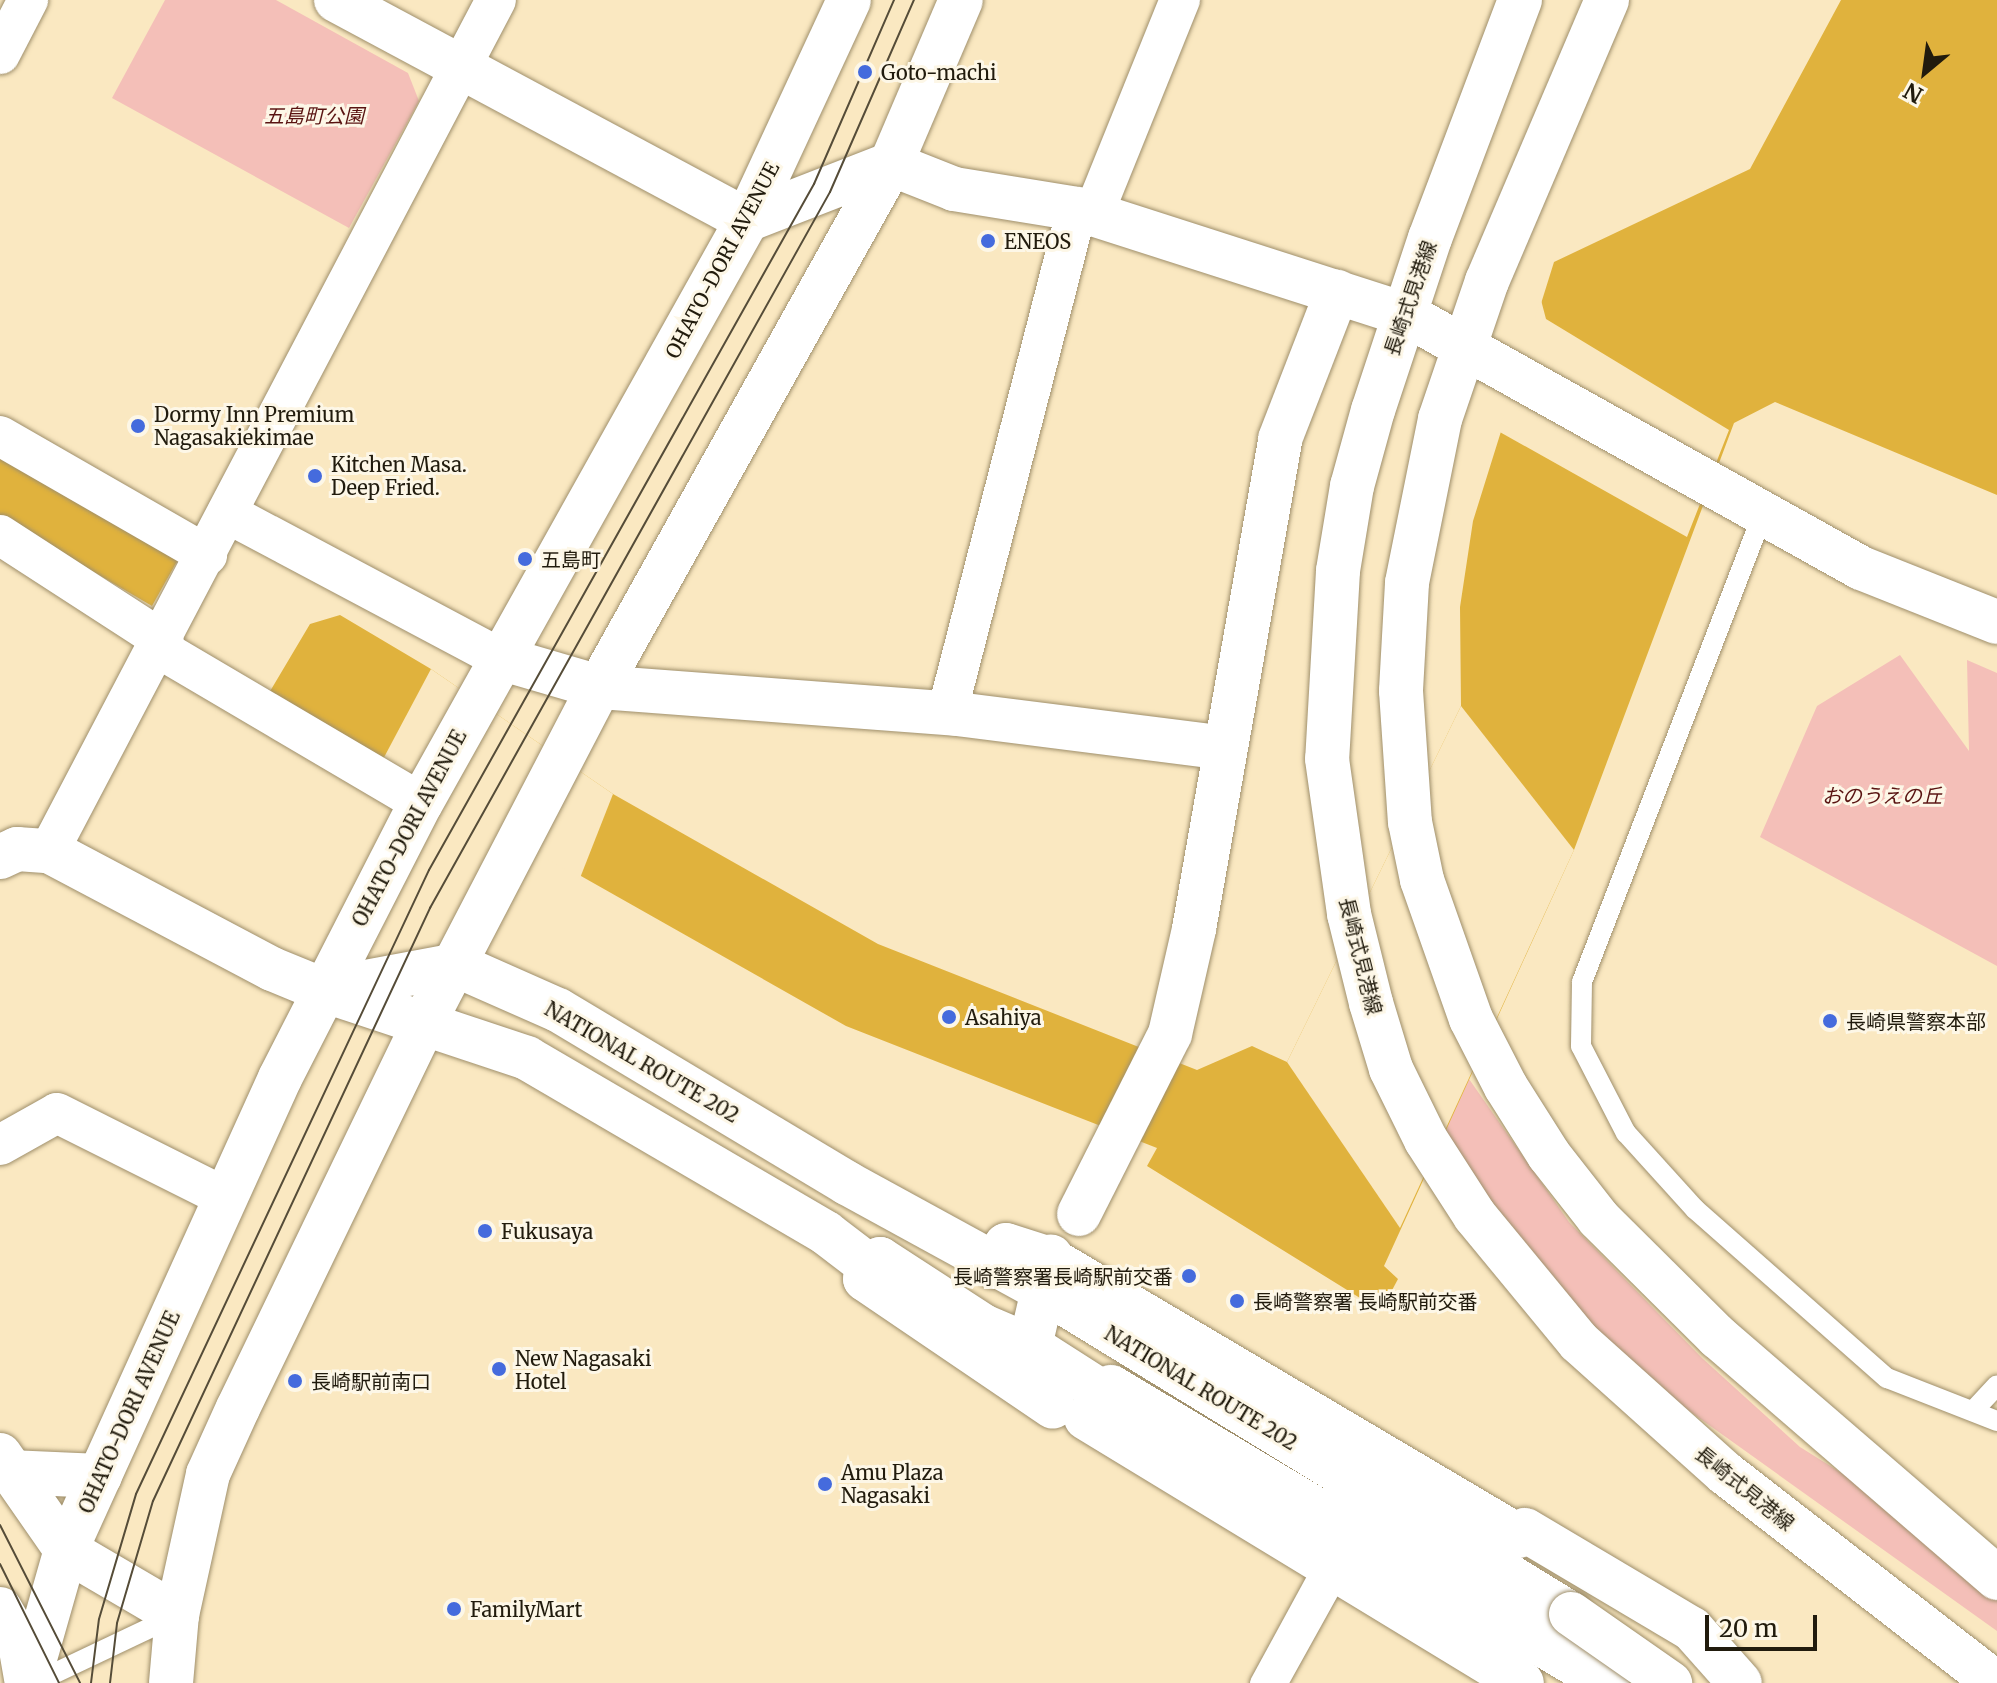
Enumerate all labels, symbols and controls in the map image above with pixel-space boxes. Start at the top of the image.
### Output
north arrow [1885,32,1965,112]
place label: Goto-machi [881,60,996,84]
marker: Goto-machi [856,63,874,81]
text: N [1899,77,1928,109]
park label: 五島町公園 [264,103,364,127]
street label: OHATO-DORI AVENUE [660,158,784,362]
place label: ENEOS [1004,229,1071,253]
marker: ENEOS [979,232,997,250]
street label: 長崎式見港線 [1379,237,1441,359]
place label: Dormy Inn Premium Nagasakiekimae [154,402,354,449]
marker: Dormy Inn Premium Nagasakiekimae [129,417,147,435]
place label: Kitchen Masa. Deep Fried. [331,452,467,499]
marker: Kitchen Masa. Deep Fried. [306,467,324,485]
place label: 五島町 [541,547,601,571]
marker: 五島町 [516,550,534,568]
street label: OHATO-DORI AVENUE [347,726,471,930]
park label: おのうえの丘 [1822,783,1942,807]
street label: 長崎式見港線 [1335,895,1387,1017]
street label: NATIONAL ROUTE 202 [541,997,743,1127]
place label: Asahiya [965,1005,1041,1029]
marker: Asahiya [940,1008,958,1026]
place label: 長崎県警察本部 [1846,1009,1986,1033]
marker: 長崎県警察本部 [1821,1012,1839,1030]
place label: Fukusaya [501,1219,593,1243]
marker: Fukusaya [476,1222,494,1240]
place label: 長崎警察署長崎駅前交番 [953,1264,1173,1288]
marker: 長崎警察署長崎駅前交番 [1180,1267,1198,1285]
place label: 長崎警察署 長崎駅前交番 [1253,1289,1478,1313]
marker: 長崎警察署 長崎駅前交番 [1228,1292,1246,1310]
street label: OHATO-DORI AVENUE [74,1307,184,1517]
street label: NATIONAL ROUTE 202 [1100,1321,1302,1455]
place label: New Nagasaki Hotel [515,1346,651,1393]
marker: New Nagasaki Hotel [490,1360,508,1378]
place label: 長崎駅前南口 [311,1369,431,1393]
marker: 長崎駅前南口 [286,1372,304,1390]
street label: 長崎式見港線 [1691,1441,1799,1535]
place label: Amu Plaza Nagasaki [841,1460,943,1507]
marker: Amu Plaza Nagasaki [816,1475,834,1493]
place label: FamilyMart [470,1597,582,1621]
scale bar [1709,1599,1821,1649]
marker: FamilyMart [445,1600,463,1618]
text: 20 m [1719,1613,1778,1644]

